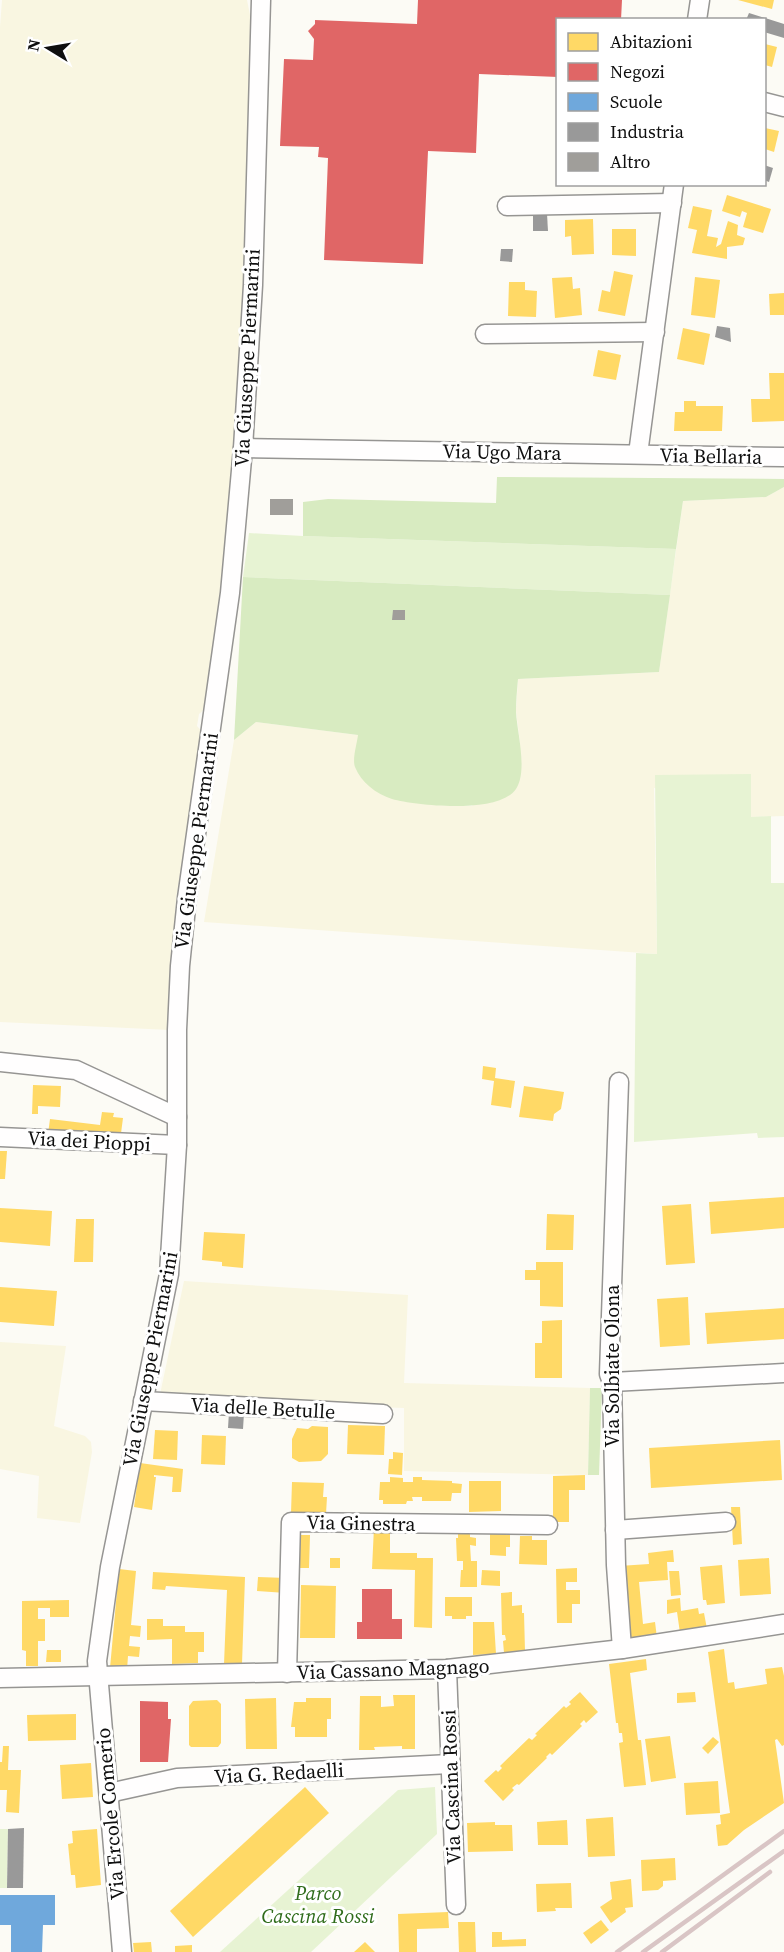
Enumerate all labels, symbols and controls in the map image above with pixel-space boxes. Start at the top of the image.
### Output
north arrow [18,18,78,78]
legend [556,18,766,186]
text: Abitazioni [610,29,692,54]
text: N [21,37,45,53]
text: Negozi [610,59,665,84]
text: Scuole [610,89,663,114]
text: Industria [610,119,685,144]
text: Altro [610,149,651,174]
street label: Via Giuseppe Piermarini [227,248,267,468]
street label: Via Ugo Mara [442,437,563,467]
street label: Via Bellaria [659,441,763,471]
street label: Via Giuseppe Piermarini [167,731,225,951]
street label: Via dei Pioppi [27,1124,152,1158]
street label: Via Giuseppe Piermarini [115,1249,185,1469]
street label: Via Solbiate Olona [598,1284,626,1448]
street label: Via delle Betulle [190,1390,336,1426]
street label: Via Ginestra [306,1508,417,1538]
street label: Via Cassano Magnago [296,1652,490,1686]
street label: Via Cascina Rossi [434,1709,468,1865]
street label: Via Ercole Comerio [89,1727,131,1901]
street label: Via G. Redaelli [213,1756,345,1790]
park label: Parco Cascina Rossi [262,1879,375,1930]

